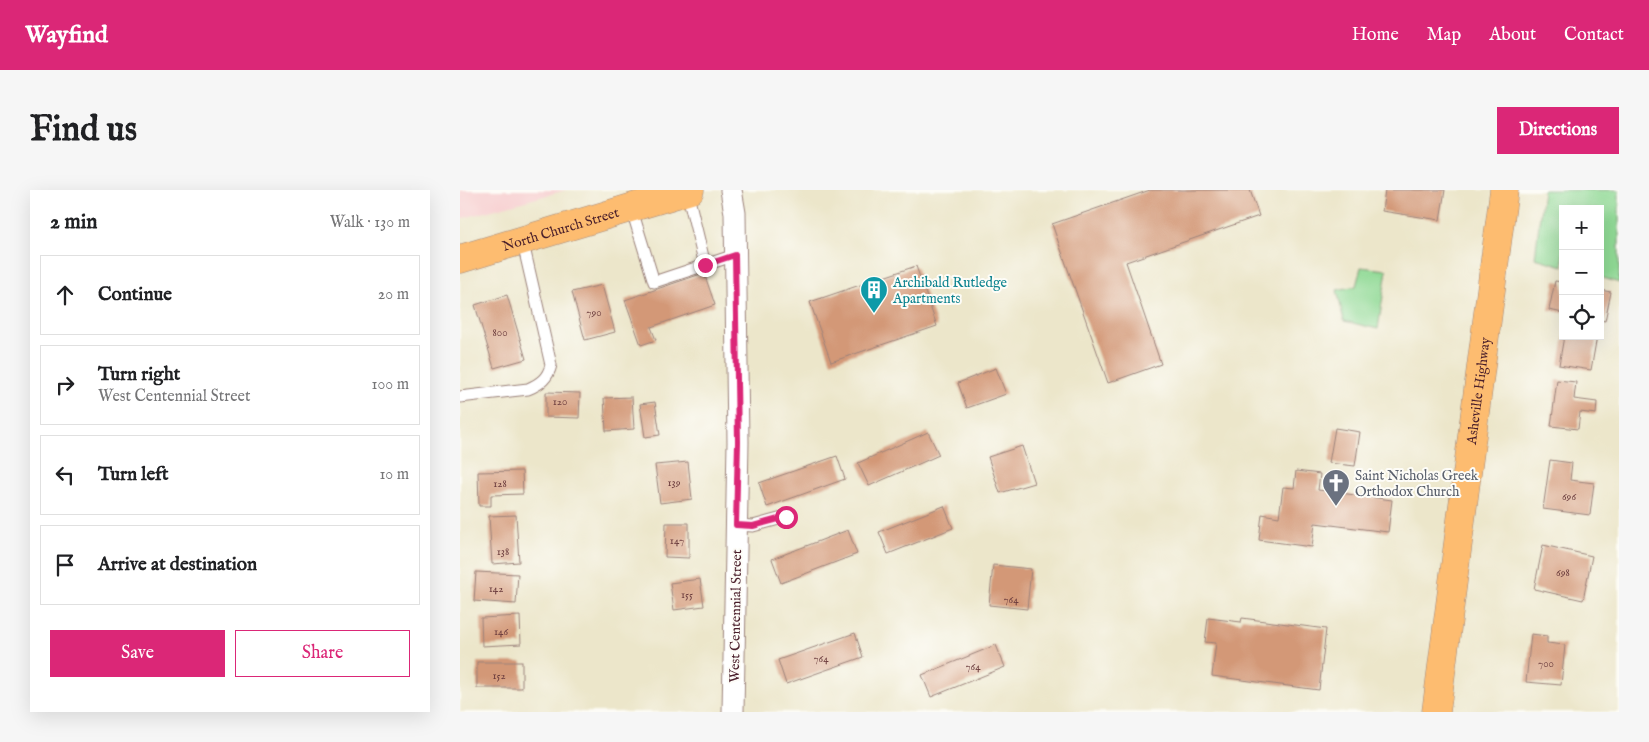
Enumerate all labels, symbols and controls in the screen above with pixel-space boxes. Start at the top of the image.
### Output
text: Wayfind [25,20,108,51]
text: Home [1352,24,1399,47]
text: Map [1427,24,1461,47]
text: About [1489,24,1536,47]
text: Contact [1564,24,1624,47]
button: Directions [1497,107,1619,154]
text: Find us [30,108,137,153]
street label: North Church Street [500,204,622,256]
map controls [1559,205,1604,340]
button: + [1559,205,1604,250]
text: 2 min [50,209,97,236]
text: Walk · 130 m [330,213,410,233]
button: − [1559,250,1604,295]
route end [694,254,717,277]
place label: Archibald Rutledge Apartments [892,274,1007,308]
building icon: Archibald Rutledge Apartments [859,275,889,314]
icon: ahead [51,281,79,309]
text: Continue [98,283,172,307]
text: 20 m [378,285,409,305]
button: locate [1559,295,1604,340]
house number: 790 [586,306,602,320]
house number: 800 [492,326,508,340]
street label: Asheville Highway [1463,336,1495,447]
text: Turn right [98,363,180,387]
icon: right [51,371,79,399]
text: 100 m [372,375,409,395]
text: West Centennial Street [98,387,250,407]
house number: 120 [553,395,567,409]
icon: left [51,461,79,489]
text: Turn left [98,463,169,487]
text: 10 m [379,465,409,485]
place label: Saint Nicholas Greek Orthodox Church [1355,467,1479,501]
church icon: Saint Nicholas Greek Orthodox Church [1321,468,1351,507]
house number: 139 [667,476,681,490]
house number: 128 [493,477,507,491]
house number: 696 [1562,490,1576,504]
route start [775,506,798,529]
house number: 147 [670,534,684,548]
house number: 138 [497,545,509,559]
street label: West Centennial Street [726,549,746,683]
icon: arrive [51,551,79,579]
text: Arrive at destination [98,553,257,577]
house number: 698 [1556,566,1570,580]
house number: 142 [489,582,503,596]
house number: 155 [681,588,693,602]
house number: 764 [1003,593,1019,607]
house number: 146 [494,625,508,639]
button: Save [50,630,225,677]
button: Share [235,630,410,677]
house number: 764 [813,652,829,666]
house number: 700 [1538,657,1554,671]
house number: 764 [965,660,981,674]
house number: 152 [492,669,506,683]

